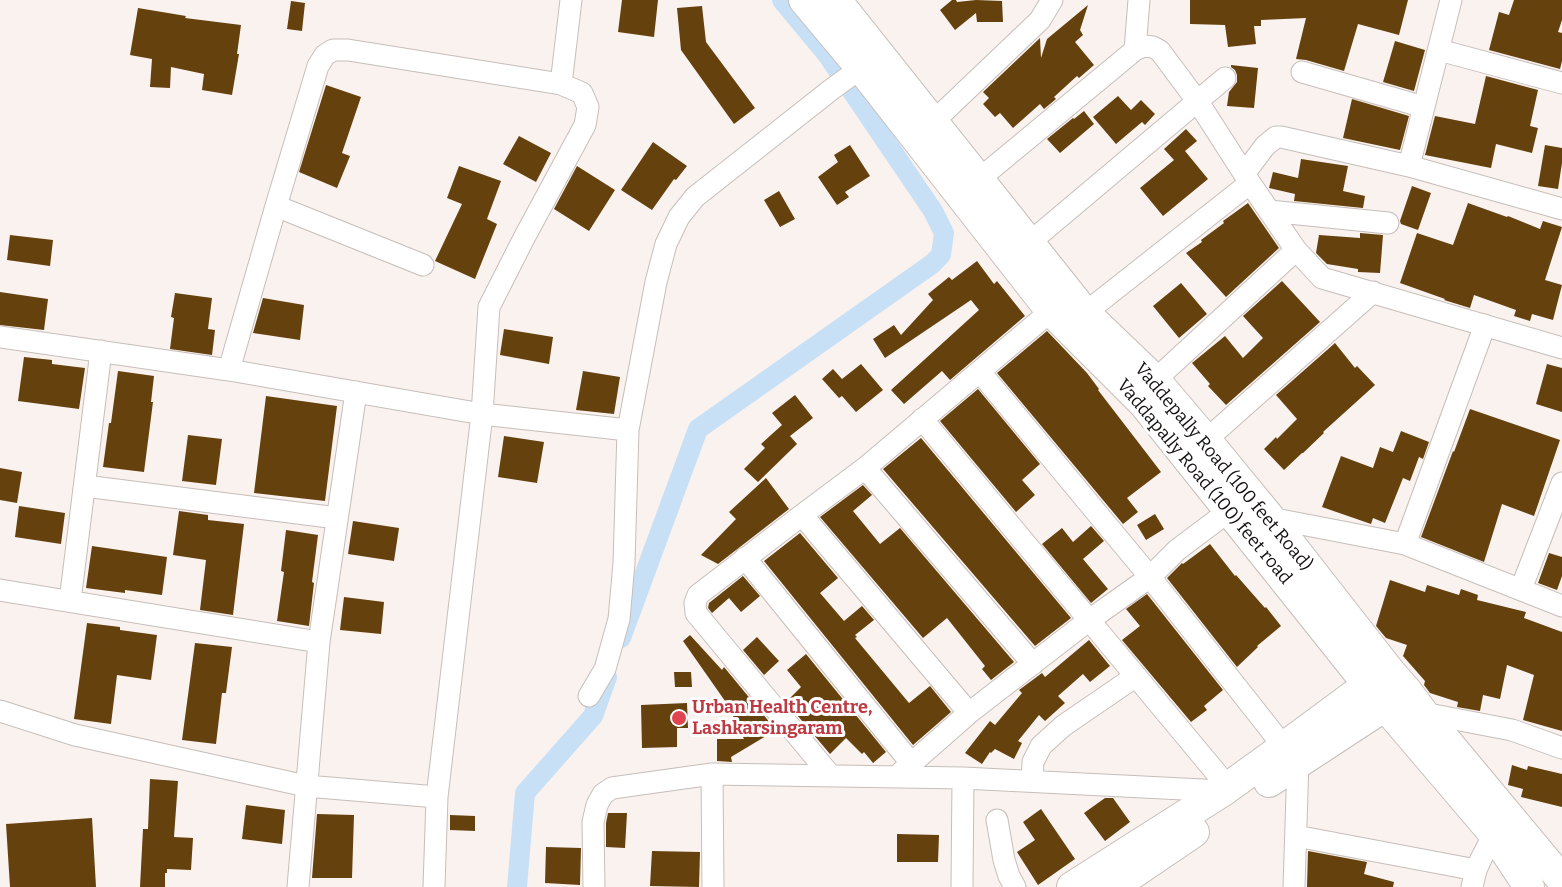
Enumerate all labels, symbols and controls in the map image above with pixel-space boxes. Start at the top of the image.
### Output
street label: Vaddepally Road (100 feet Road) [1130,359,1316,575]
street label: Vaddapally Road (100) feet road [1112,375,1296,589]
place label: Urban Health Centre, Lashkarsingaram [692,697,872,740]
marker: Urban Health Centre, Lashkarsingaram [670,709,688,727]

